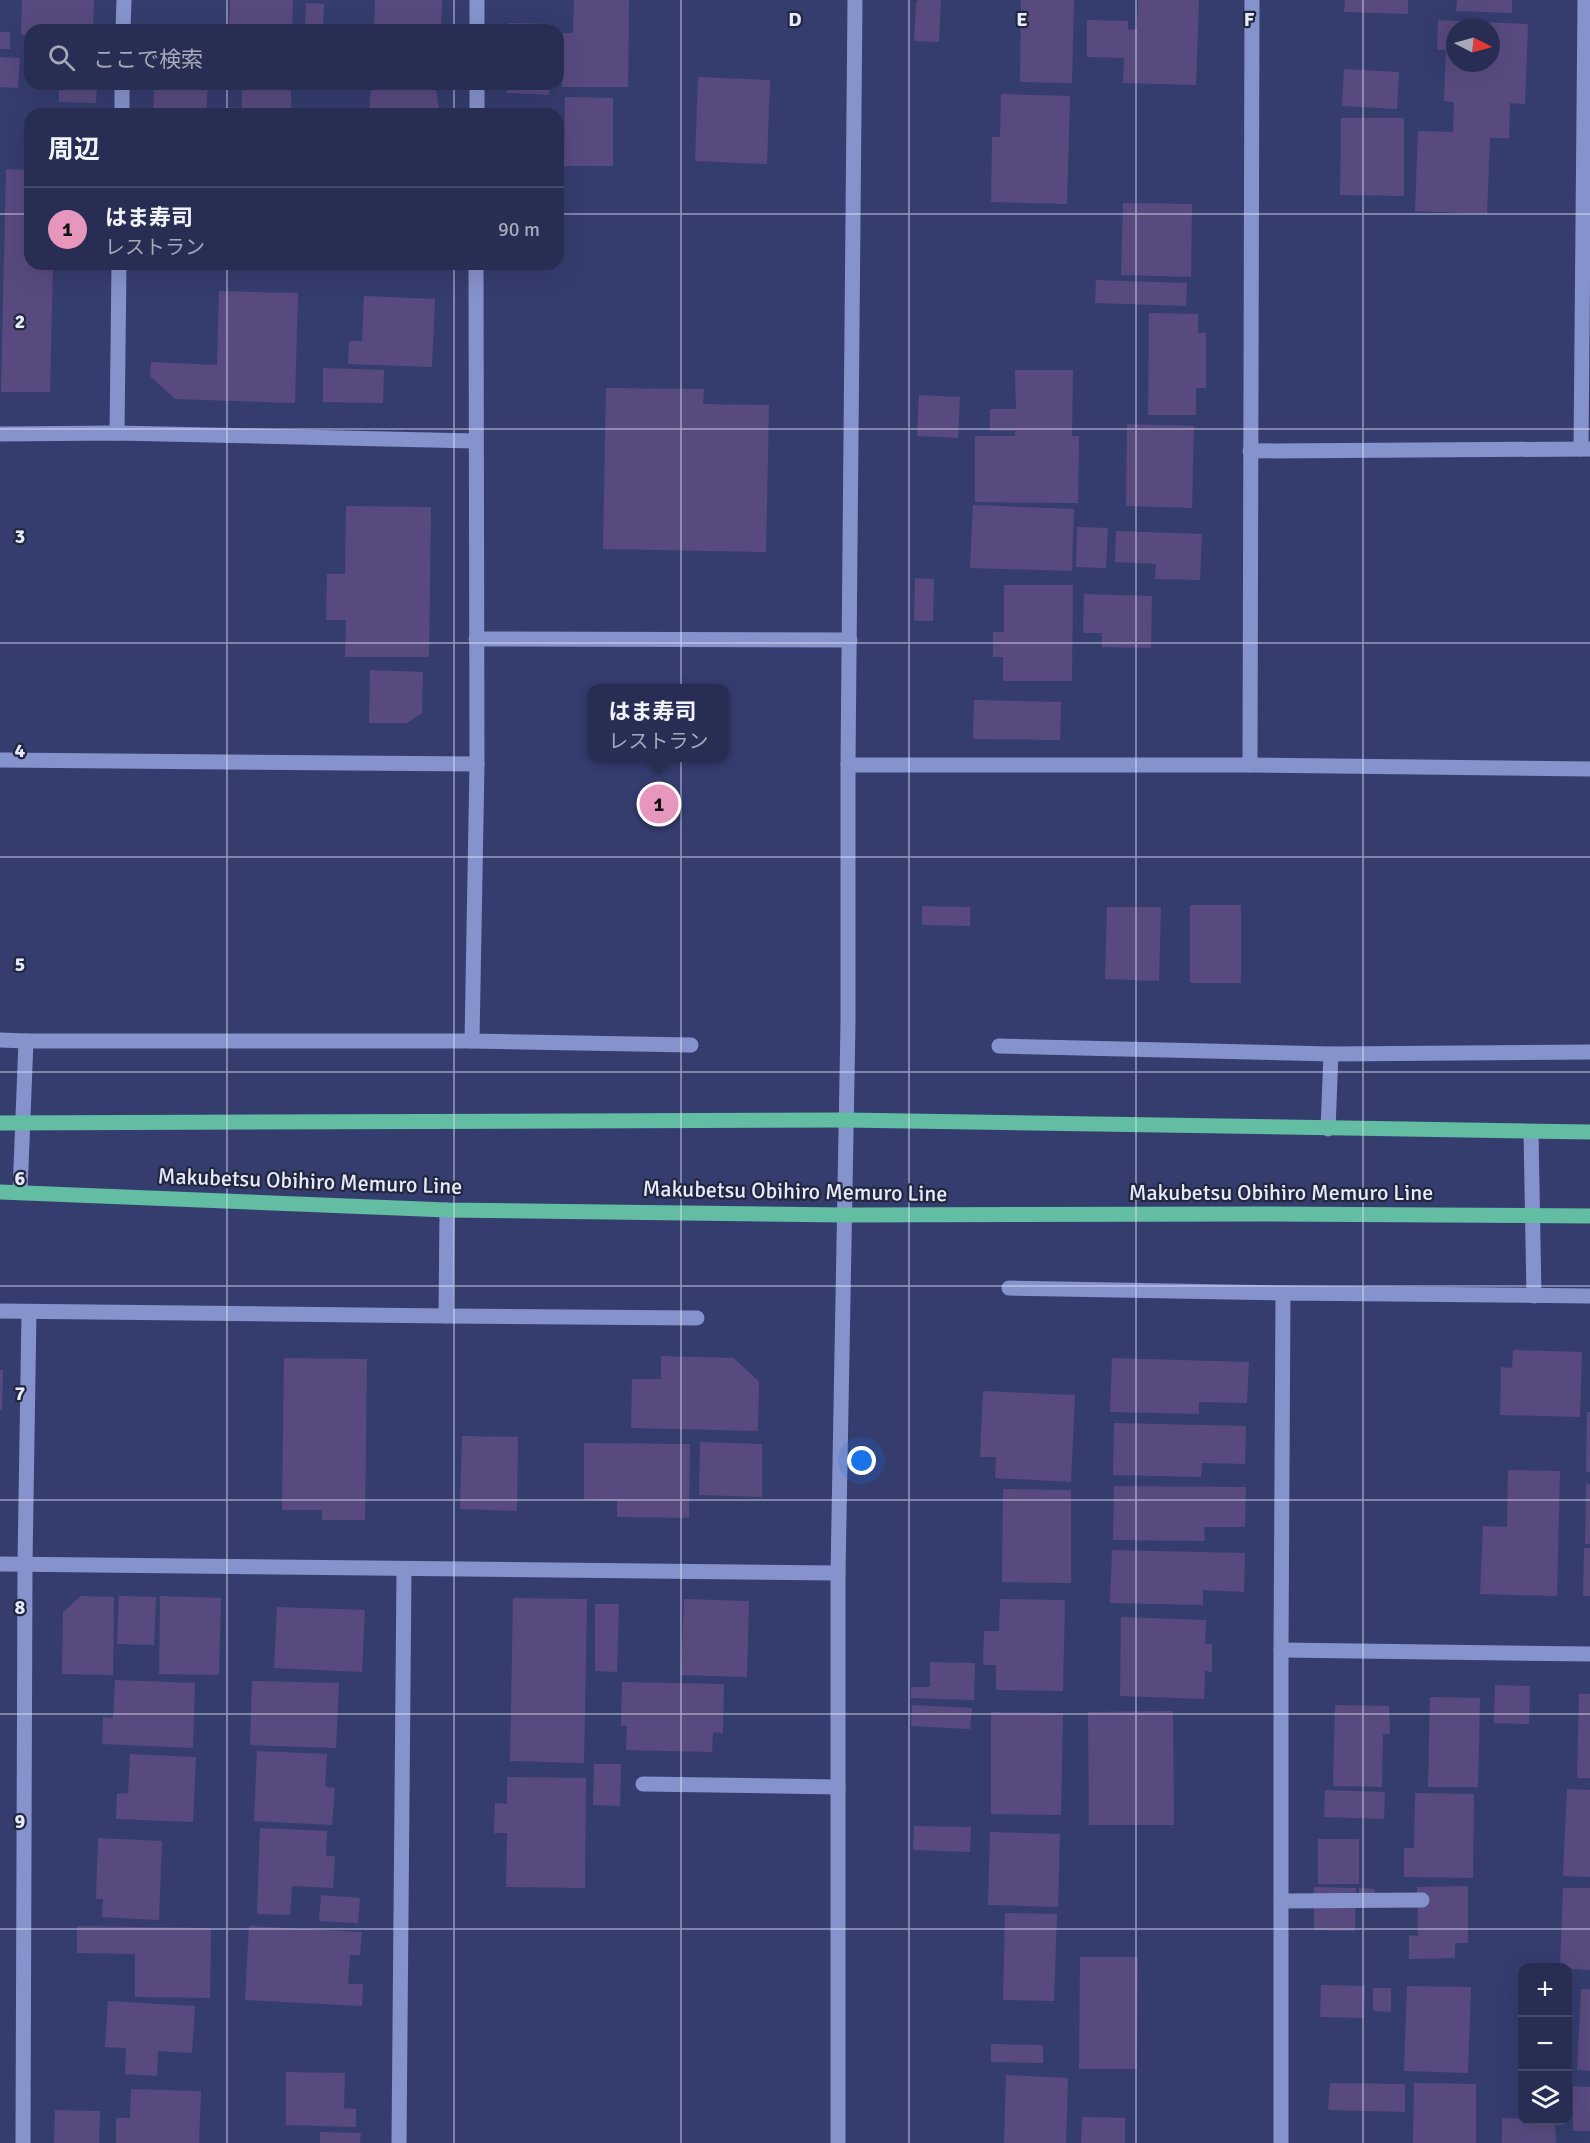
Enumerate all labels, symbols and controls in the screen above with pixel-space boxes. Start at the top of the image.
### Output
text: D [788,7,802,32]
text: E [1016,7,1028,32]
text: F [1244,7,1255,32]
north arrow [1446,18,1500,72]
search box [24,24,564,90]
icon: search [45,41,78,74]
text: ここで検索 [93,46,203,73]
text: 周辺 [48,134,100,166]
text: はま寿司 [105,204,193,231]
text: 1 [62,217,73,242]
text: 90 m [498,217,540,242]
text: レストラン [105,235,205,260]
text: 2 [15,309,25,334]
text: 3 [15,524,25,549]
popup [588,684,729,762]
text: はま寿司 [609,698,697,725]
text: レストラン [609,729,709,754]
text: 4 [15,738,26,763]
pin: 1 [640,782,678,826]
text: 5 [15,952,25,977]
street label: Makubetsu Obihiro Memuro Line [157,1162,463,1200]
text: 6 [15,1166,26,1191]
street label: Makubetsu Obihiro Memuro Line [642,1175,948,1207]
street label: Makubetsu Obihiro Memuro Line [1129,1179,1433,1206]
text: 7 [15,1381,26,1406]
your location [847,1446,876,1475]
text: 8 [15,1595,26,1620]
text: 9 [15,1809,26,1834]
map controls [1518,1963,1572,2125]
button: + [1518,1963,1572,2017]
button: − [1518,2017,1572,2071]
button: layers [1518,2071,1572,2125]

